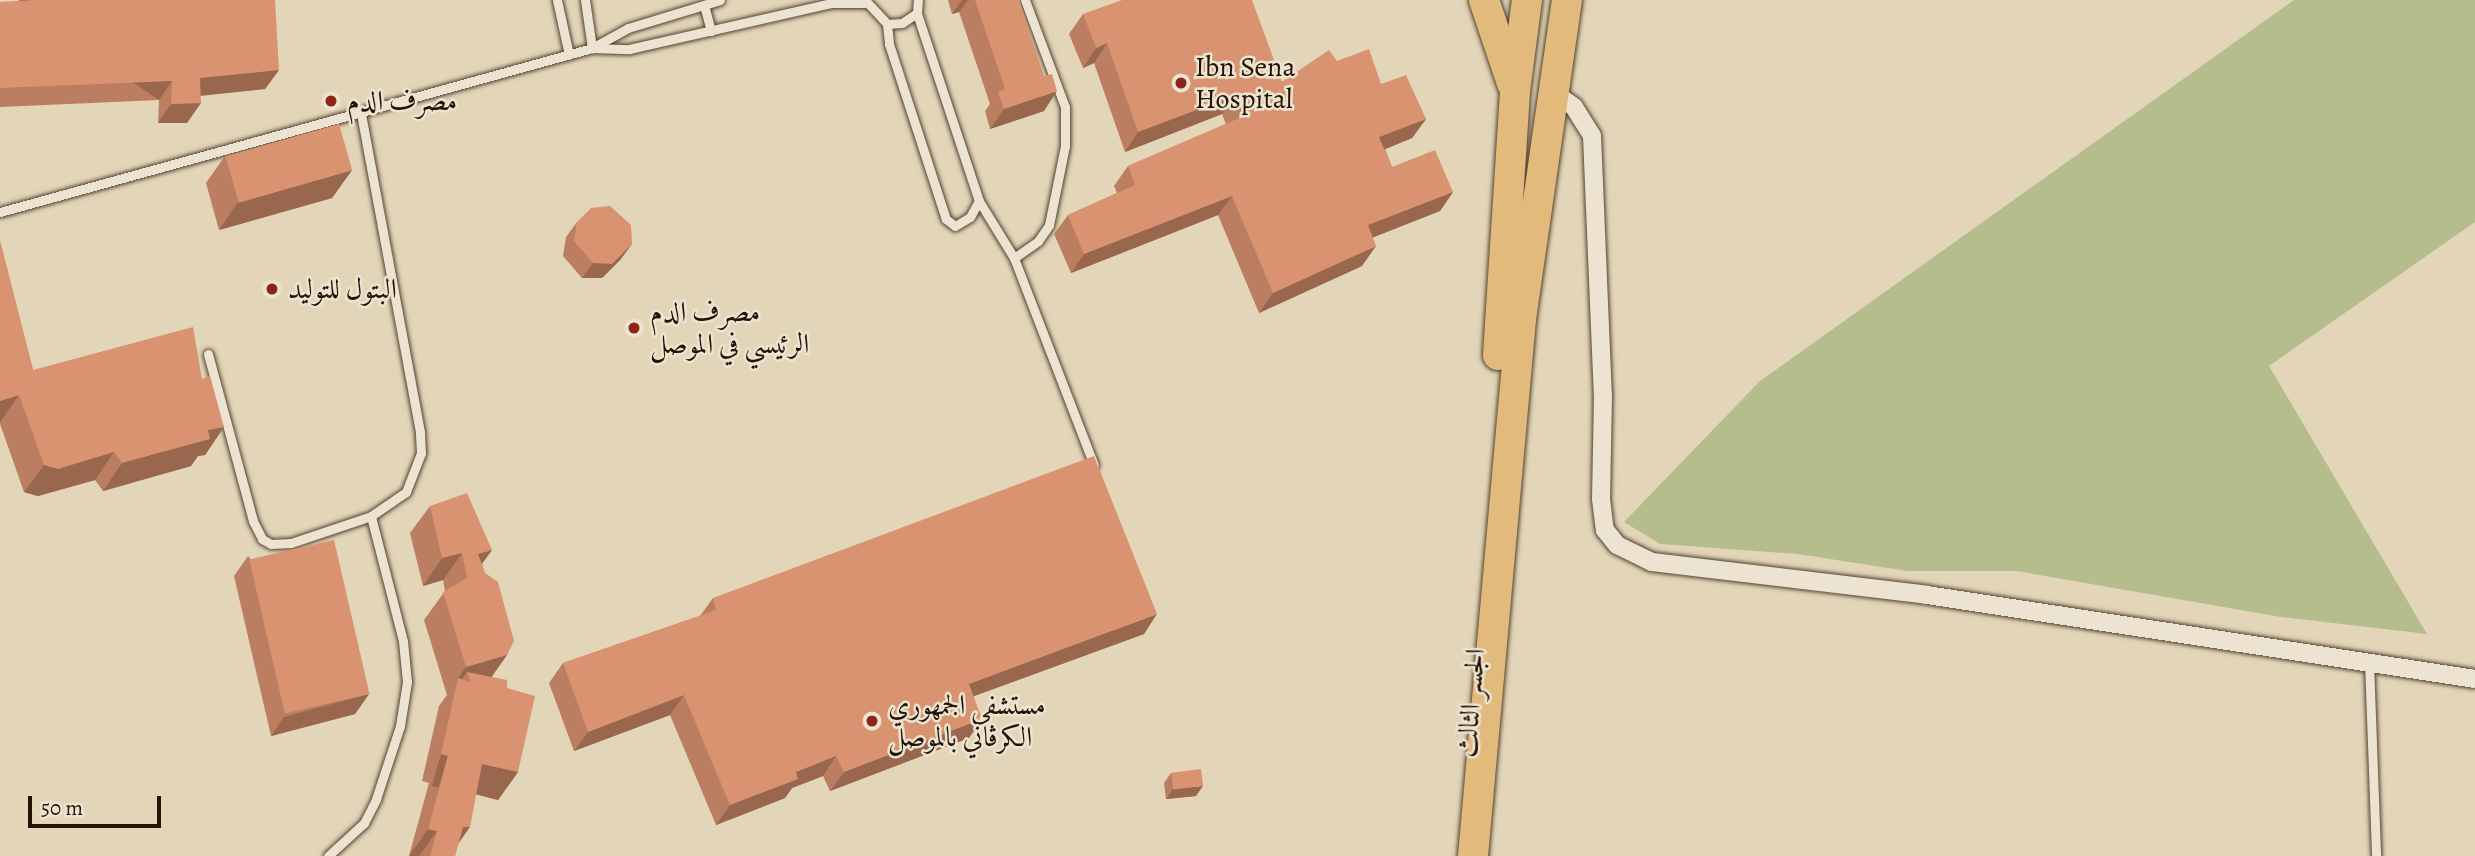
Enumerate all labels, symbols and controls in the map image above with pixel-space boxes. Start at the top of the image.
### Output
place label: Ibn Sena Hospital [1195,50,1295,116]
marker: Ibn Sena Hospital [1173,75,1189,91]
place label: مصرف الدم [347,84,457,118]
marker: مصرف الدم [321,91,341,111]
place label: البتول للتوليد [288,272,397,306]
marker: البتول للتوليد [262,279,282,299]
place label: مصرف الدم الرئيسي في الموصل [650,295,809,361]
marker: مصرف الدم الرئيسي في الموصل [624,318,644,338]
street label: الجسر الثالث [1450,647,1492,759]
place label: مستشفى الجمهوري الكرڤاني بالموصل [888,688,1046,754]
marker: مستشفى الجمهوري الكرڤاني بالموصل [862,711,882,731]
scale bar [32,782,164,826]
text: 50 m [41,794,83,822]

